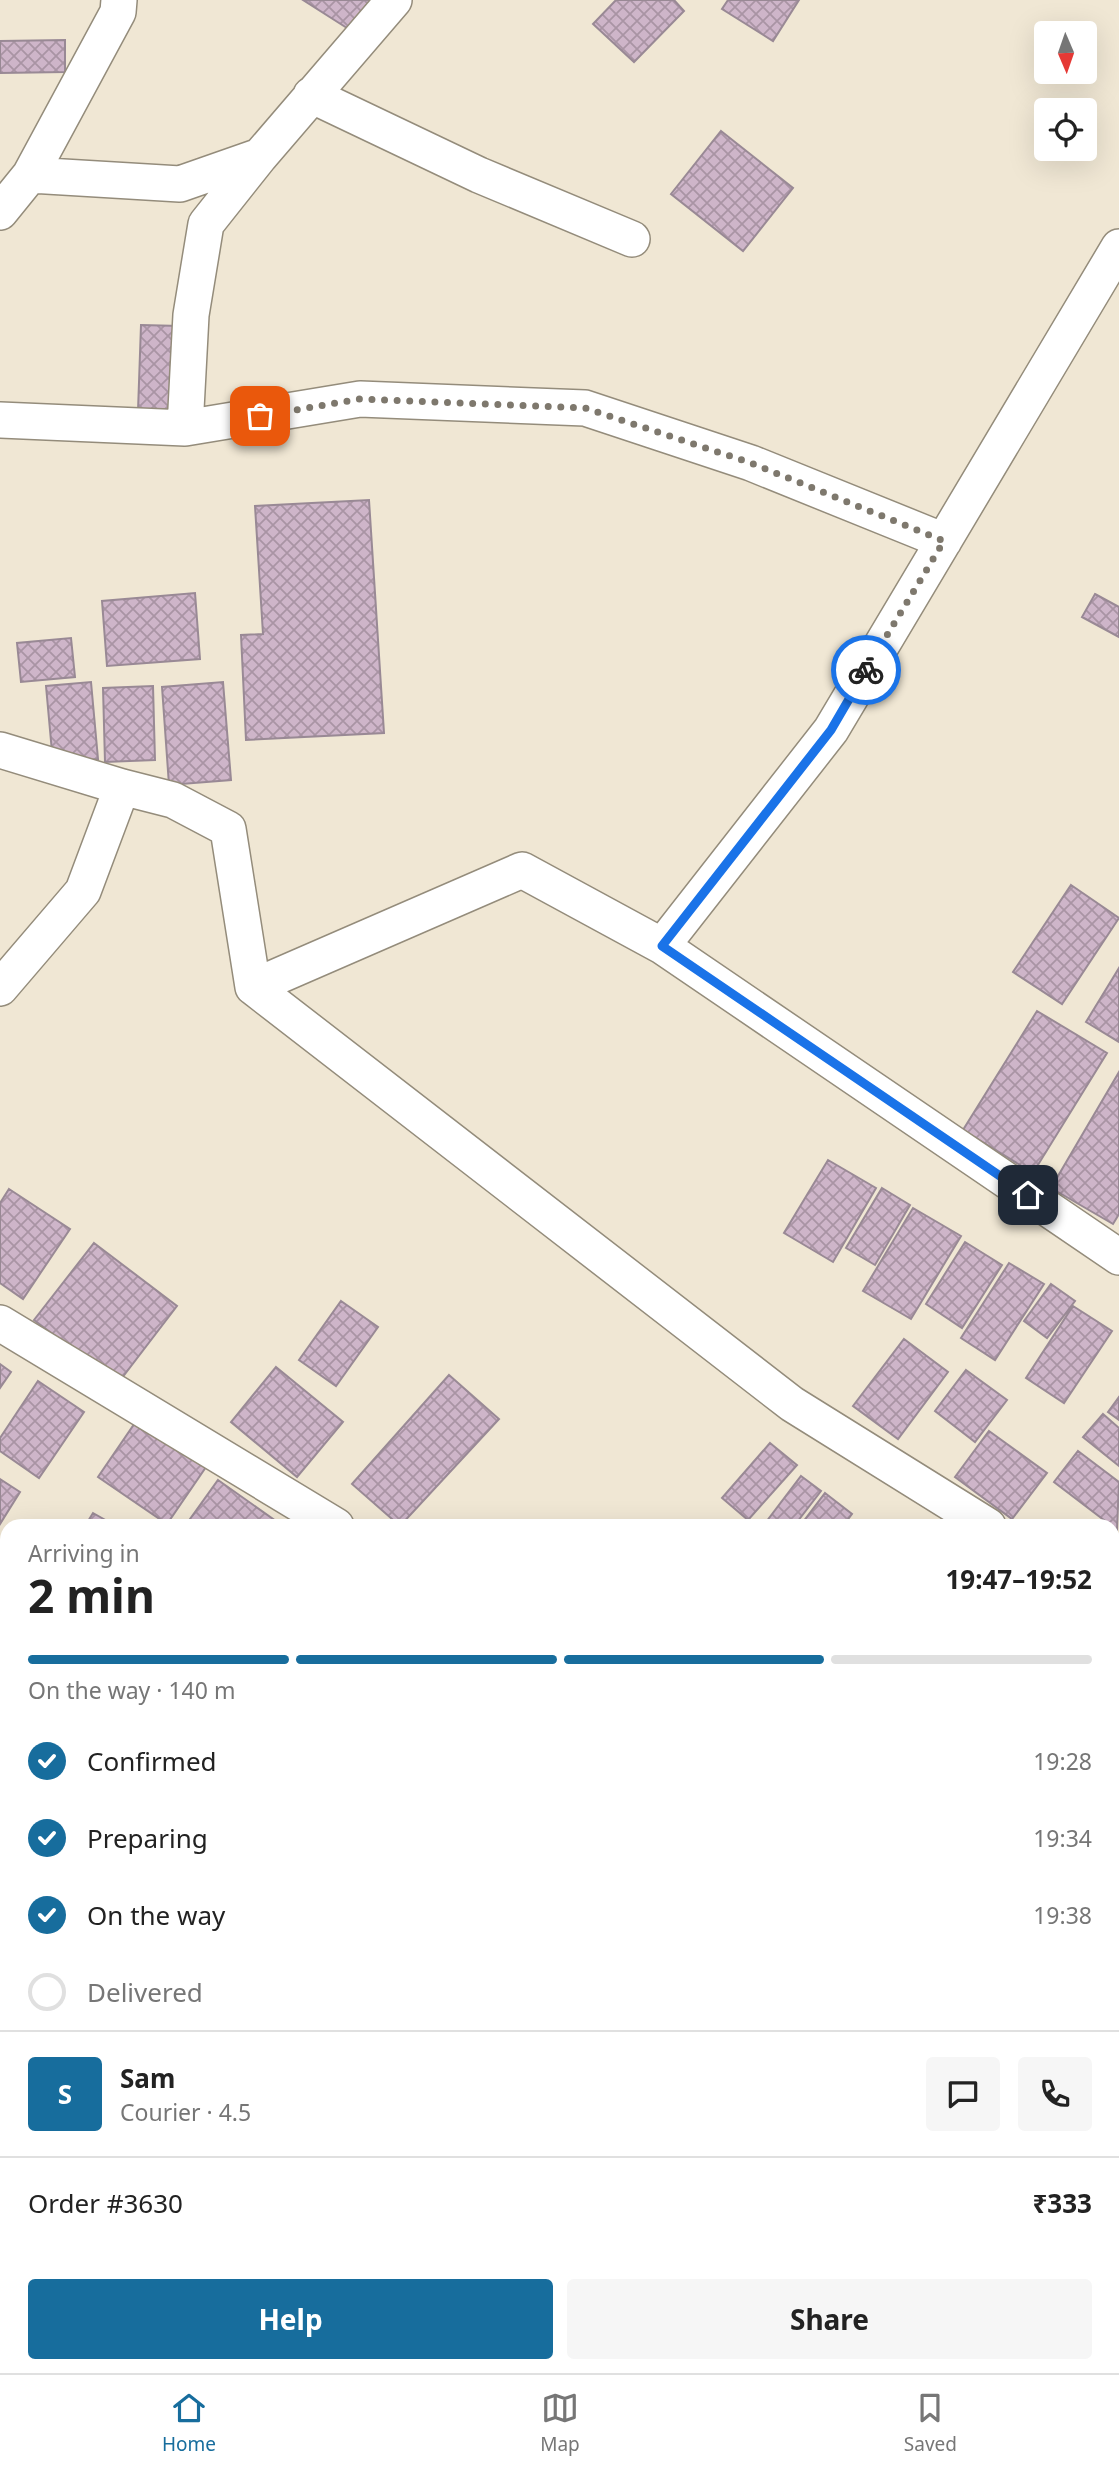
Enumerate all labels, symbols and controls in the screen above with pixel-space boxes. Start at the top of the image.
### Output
north arrow [1034,21,1097,84]
map controls [1034,21,1097,161]
button: locate [1034,98,1097,161]
pin [230,386,290,446]
icon: bag [241,397,279,435]
courier [831,635,901,705]
icon: bike [847,651,885,689]
pin [998,1165,1058,1225]
icon: home [1009,1176,1047,1214]
text: Arriving in [28,1537,140,1569]
text: 19:47–19:52 [945,1561,1092,1597]
text: 2 min [28,1564,155,1626]
text: On the way · 140 m [28,1674,235,1706]
icon: check [28,1742,66,1780]
text: Confirmed [87,1743,217,1779]
text: 19:28 [1033,1745,1092,1777]
icon: check [28,1819,66,1857]
text: Preparing [87,1820,208,1856]
text: 19:34 [1033,1822,1092,1854]
icon: check [28,1896,66,1934]
text: On the way [87,1897,225,1933]
text: 19:38 [1033,1899,1092,1931]
text: Delivered [87,1974,203,2010]
button: chat [926,2057,1000,2131]
button: phone [1018,2057,1092,2131]
text: Sam [120,2060,175,2096]
text: S [58,2076,72,2112]
text: Courier · 4.5 [120,2096,251,2128]
text: Order #3630 [28,2185,183,2221]
text: ₹333 [1033,2185,1092,2221]
button: Help [28,2279,553,2359]
button: Share [567,2279,1092,2359]
tab: Home [162,2389,216,2457]
tab: Map [540,2389,580,2457]
tab: Saved [904,2389,957,2457]

